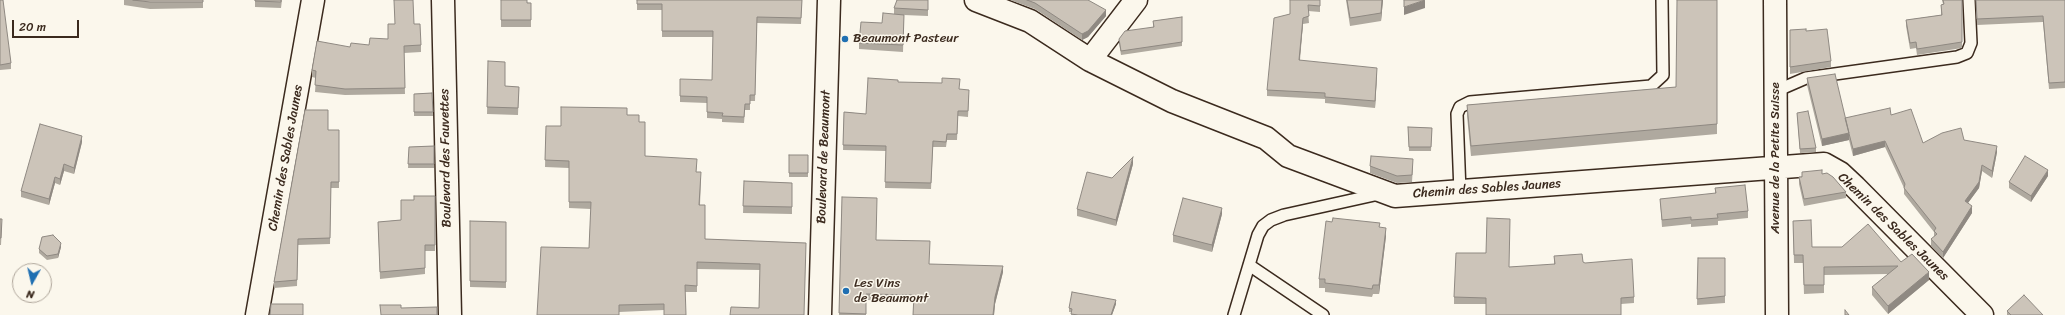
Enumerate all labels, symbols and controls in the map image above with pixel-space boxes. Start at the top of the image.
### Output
scale bar [14,12,81,38]
text: 20 m [19,16,46,38]
place label: Beaumont Pasteur [853,31,959,47]
marker: Beaumont Pasteur [840,34,850,44]
street label: Avenue de la Petite Suisse [1768,82,1784,234]
street label: Chemin des Sables Jaunes [265,84,307,232]
street label: Boulevard des Fauvettes [437,88,455,228]
street label: Boulevard de Beaumont [814,90,834,224]
street label: Chemin des Sables Jaunes [1834,170,1952,284]
street label: Chemin des Sables Jaunes [1412,176,1562,202]
north arrow [12,263,52,303]
place label: Les Vins de Beaumont [854,276,928,307]
text: N [25,284,35,304]
marker: Les Vins de Beaumont [841,286,851,296]

